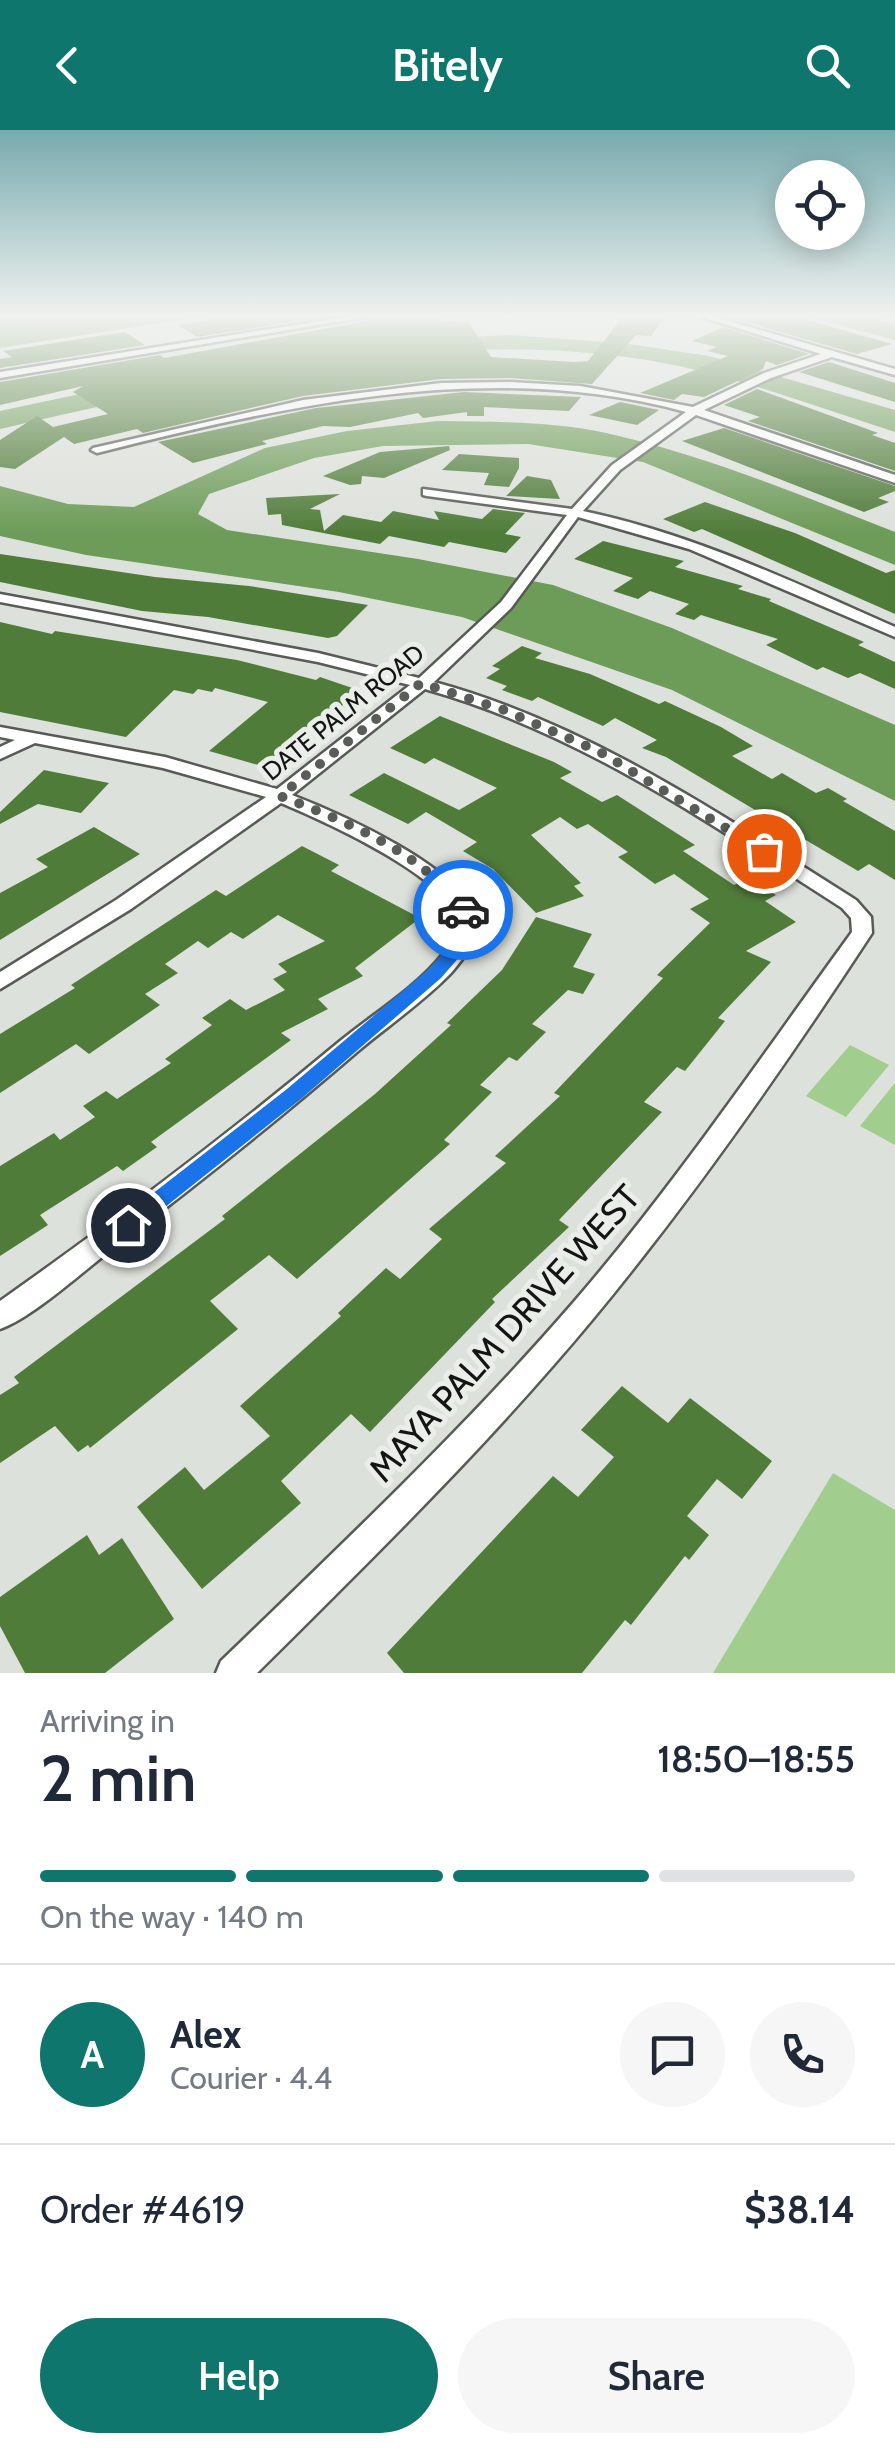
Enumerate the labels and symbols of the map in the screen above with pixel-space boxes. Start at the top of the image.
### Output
street label: DATE PALM ROAD [256,638,430,786]
pin [722,809,807,894]
courier [413,860,513,960]
street label: MAYA PALM DRIVE WEST [359,1176,649,1490]
pin [86,1183,171,1268]

